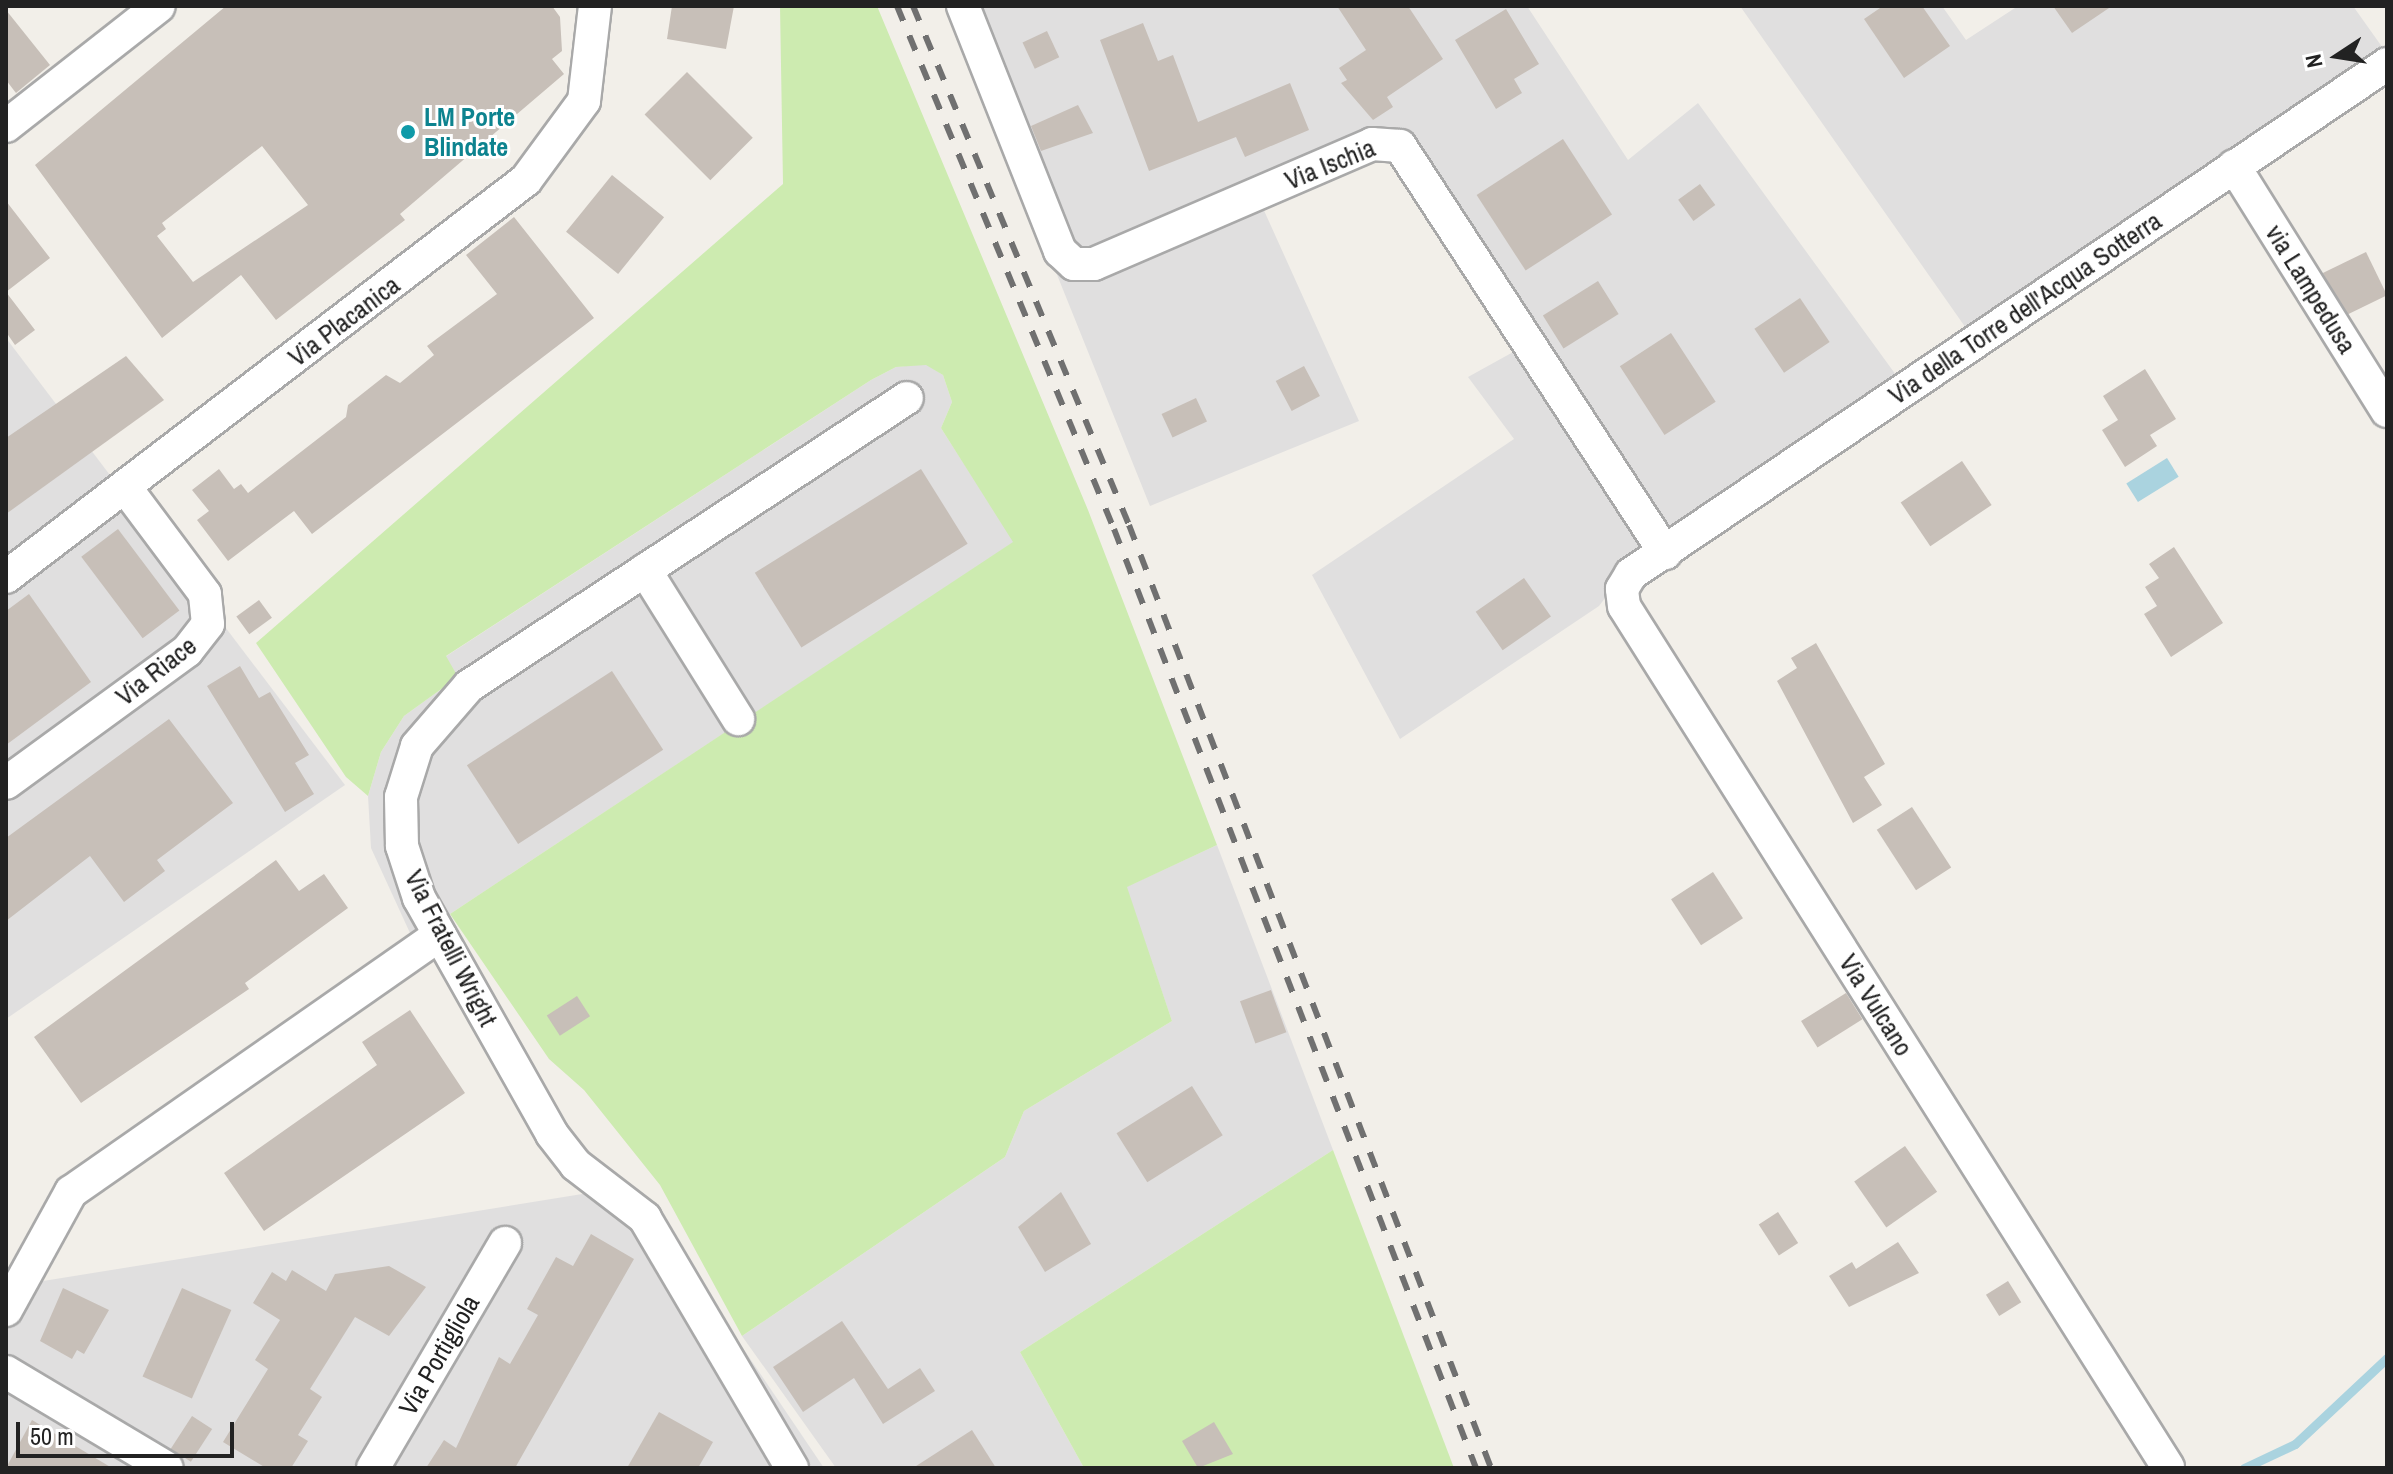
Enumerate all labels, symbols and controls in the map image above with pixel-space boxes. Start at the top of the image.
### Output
north arrow [2297,16,2377,96]
text: N [2297,51,2330,70]
place label: LM Porte Blindate [424,101,515,162]
marker: LM Porte Blindate [399,123,417,141]
street label: Via Ischia [1280,132,1380,196]
street label: Via della Torre dell'Acqua Sotterra [1883,205,2167,411]
street label: via Lampedusa [2259,219,2363,359]
street label: Via Placanica [282,269,406,373]
street label: Via Riace [110,630,202,712]
street label: Via Fratelli Wright [398,865,504,1031]
street label: Via Vulcano [1833,948,1919,1062]
street label: Via Portigliola [392,1289,486,1421]
scale bar [20,1406,238,1456]
text: 50 m [30,1420,74,1452]

